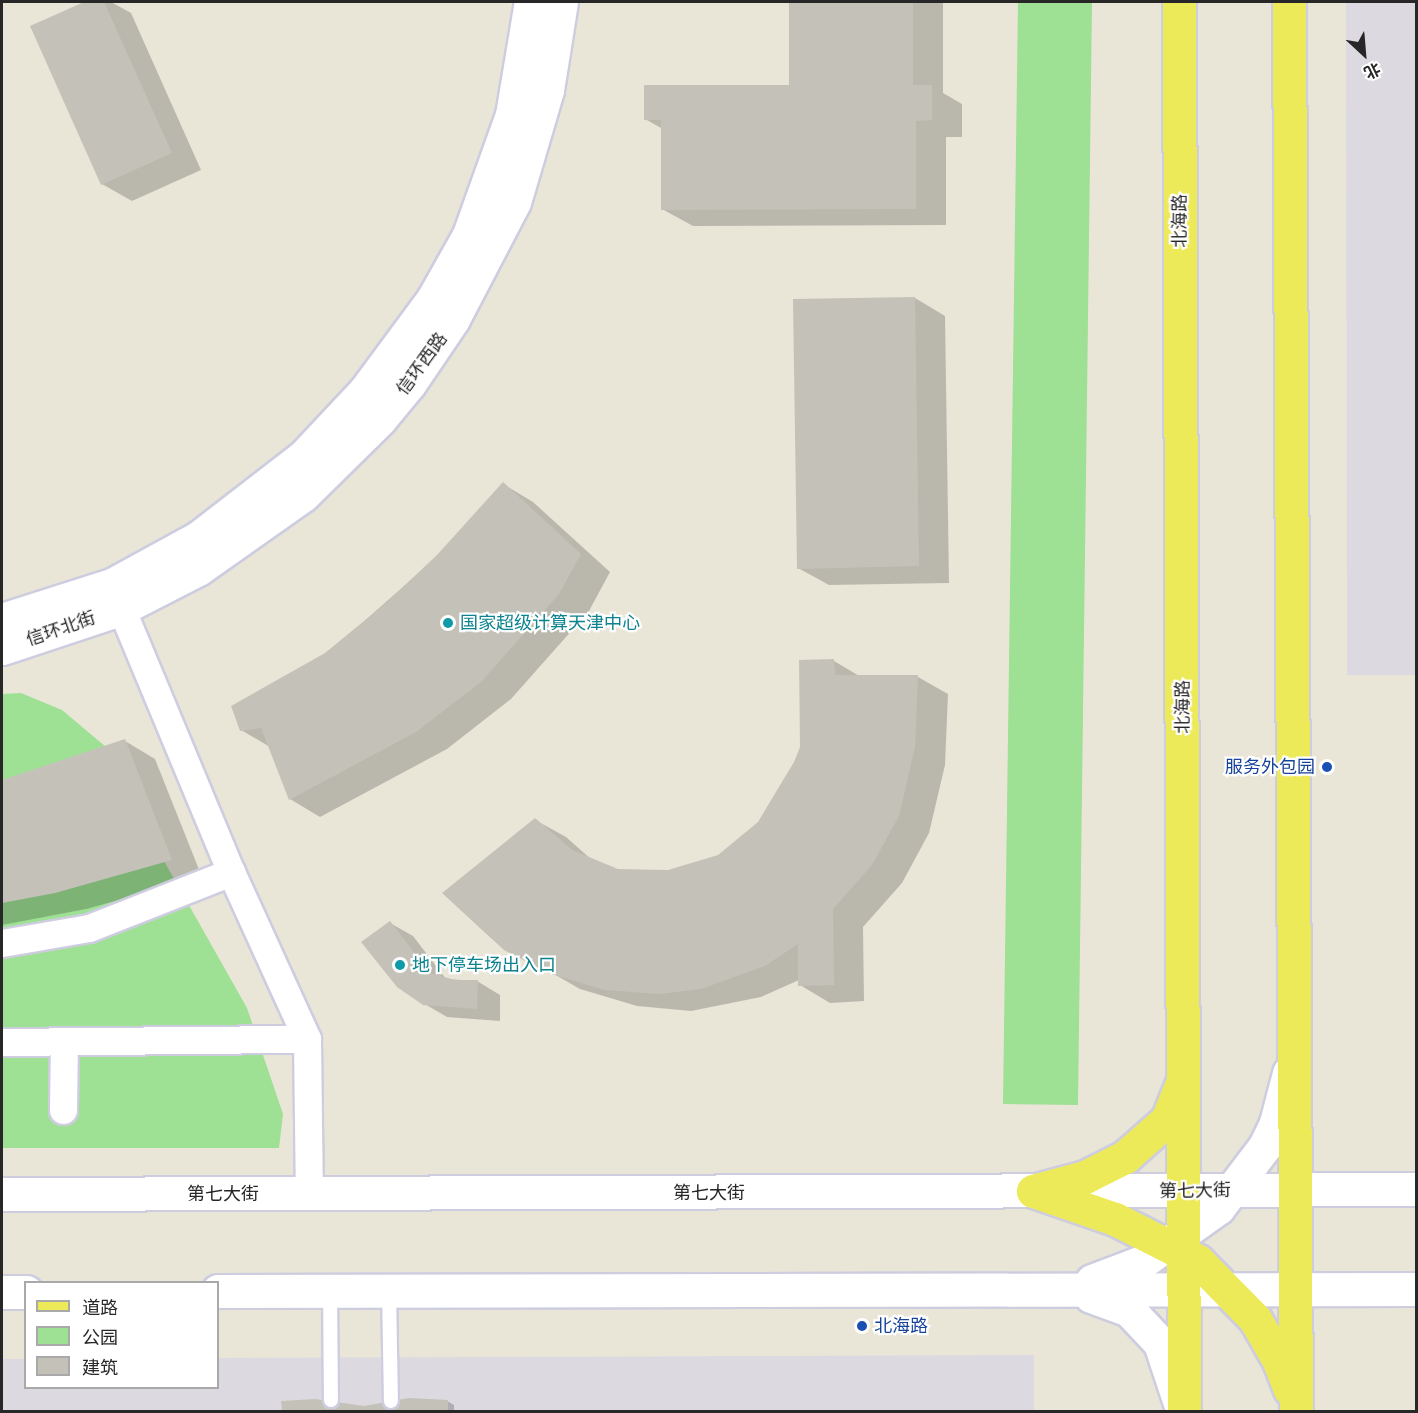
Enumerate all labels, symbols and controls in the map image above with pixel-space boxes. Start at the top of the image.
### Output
north arrow [1334,24,1394,84]
text: 北 [1361,59,1383,83]
street label: 北海路 [1169,194,1191,248]
street label: 信环西路 [392,329,452,399]
street label: 信环北街 [23,607,99,651]
place label: 国家超级计算天津中心 [460,612,640,634]
marker: 国家超级计算天津中心 [441,616,455,630]
street label: 北海路 [1172,680,1194,734]
place label: 服务外包园 [1225,756,1315,778]
marker: 服务外包园 [1320,760,1334,774]
place label: 地下停车场出入口 [412,954,556,976]
marker: 地下停车场出入口 [393,958,407,972]
street label: 第七大街 [1159,1180,1231,1202]
street label: 第七大街 [673,1182,745,1204]
street label: 第七大街 [187,1183,259,1205]
legend [24,1281,219,1389]
text: 道路 [82,1297,118,1318]
place label: 北海路 [874,1315,928,1337]
marker: 北海路 [855,1319,869,1333]
text: 公园 [82,1327,118,1348]
text: 建筑 [82,1357,118,1378]

